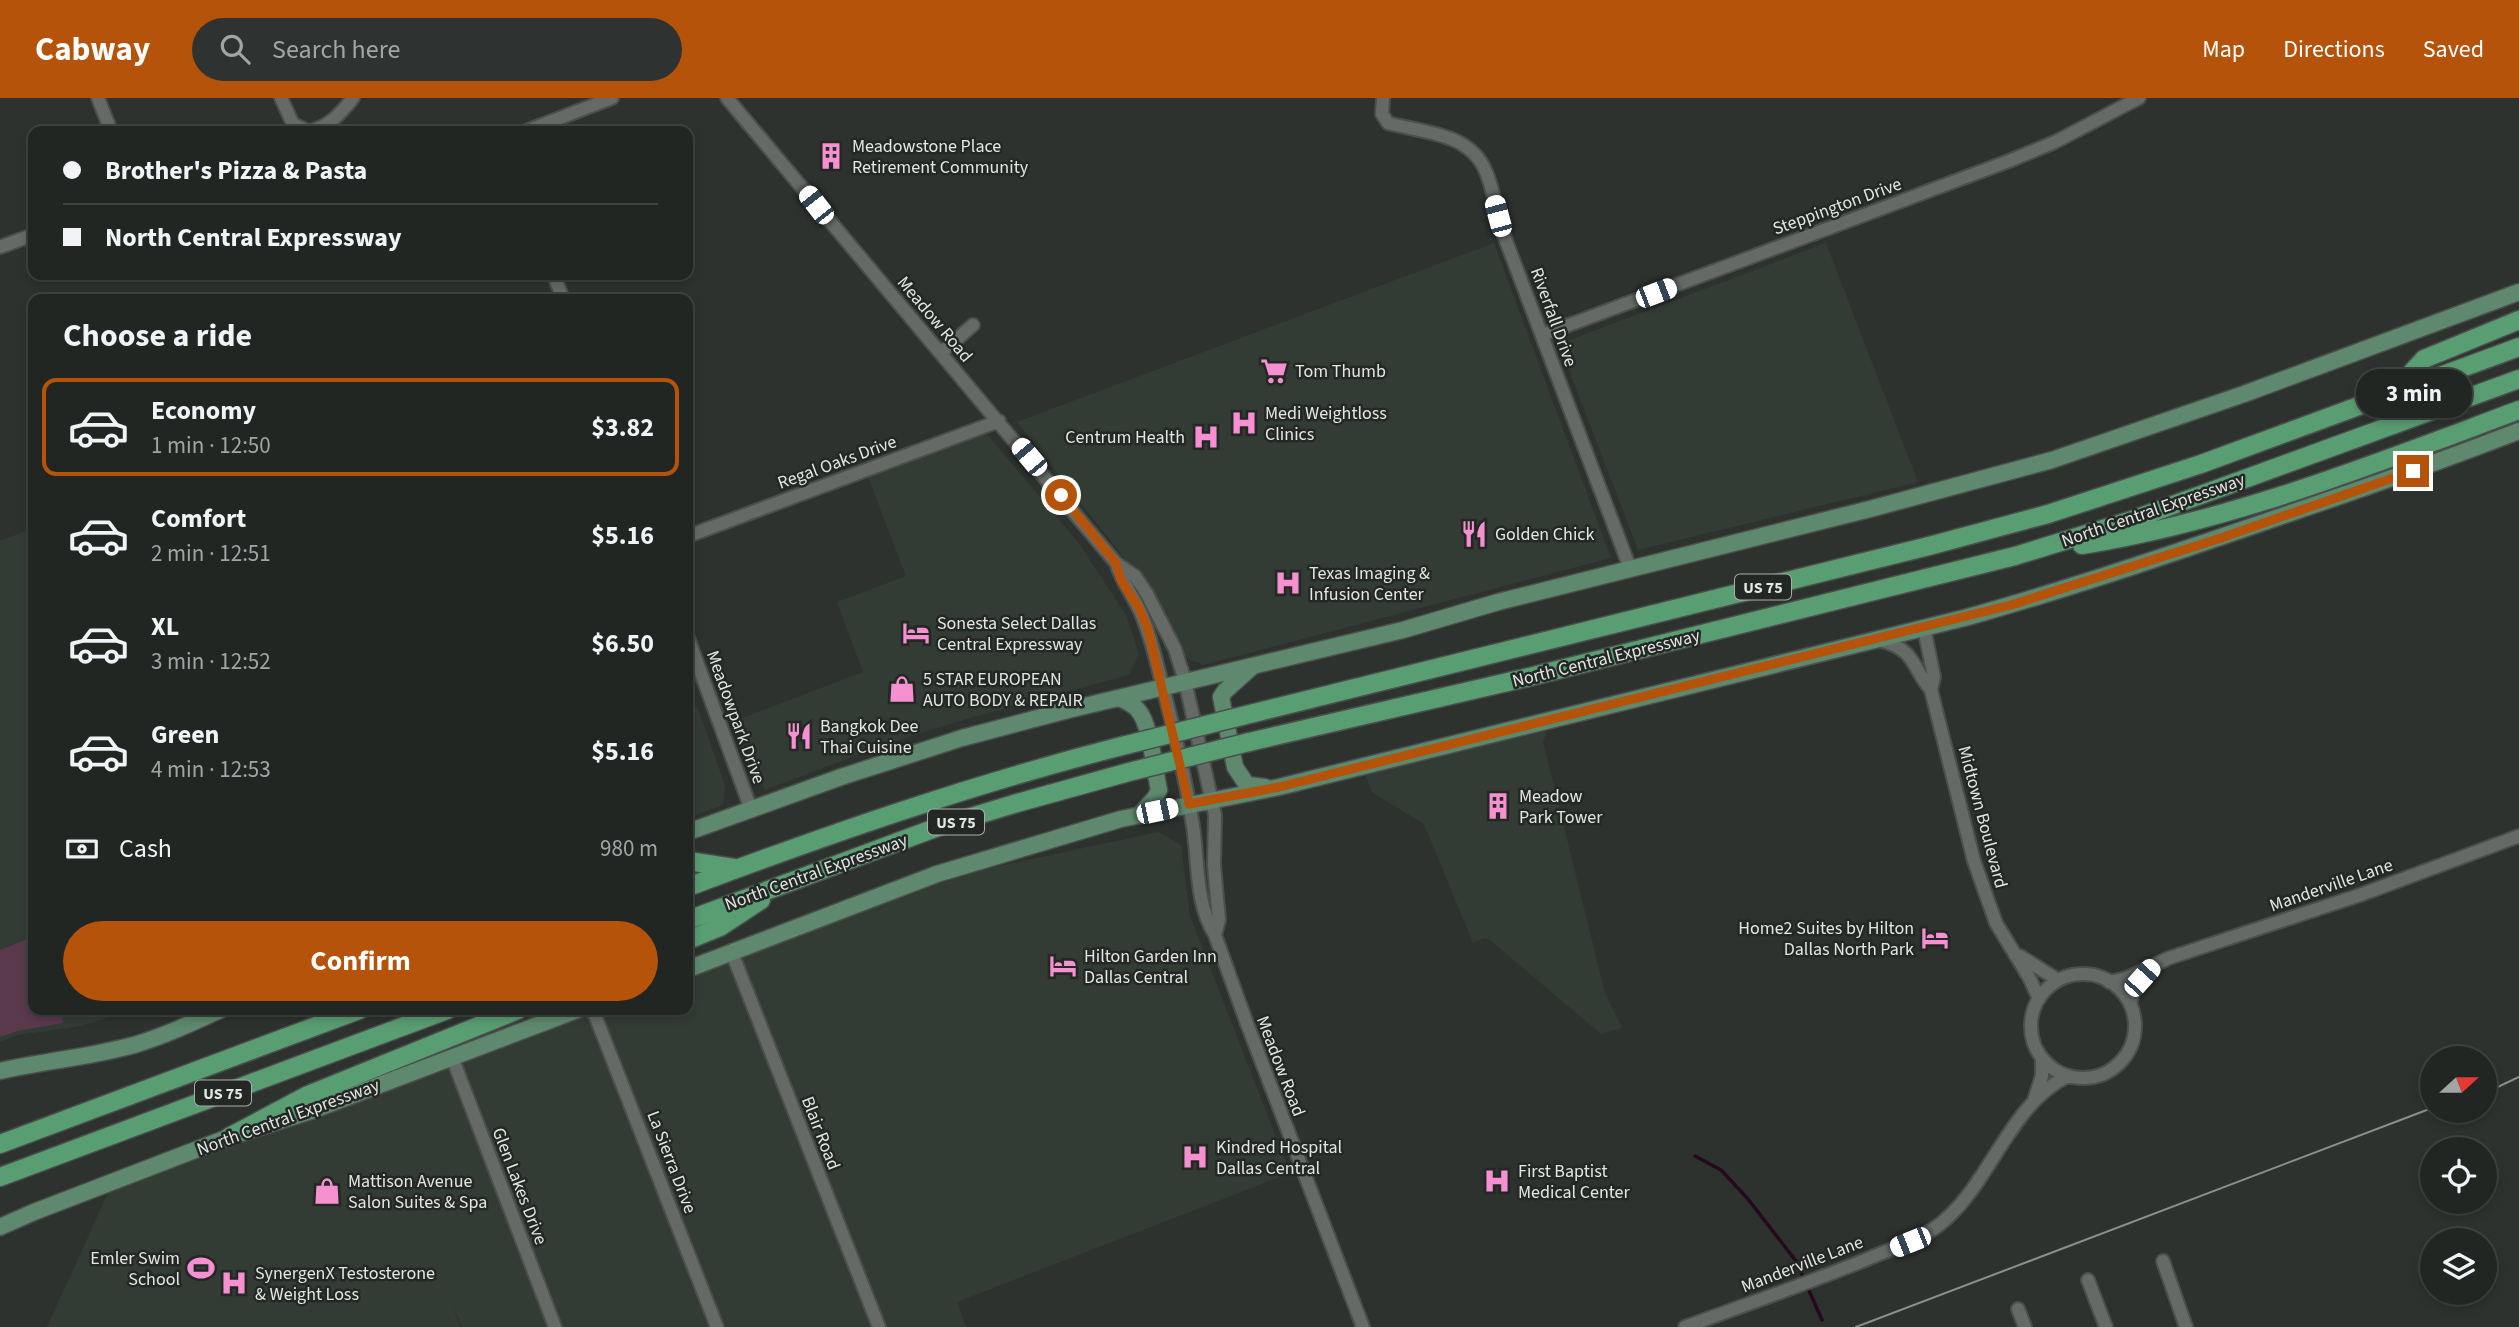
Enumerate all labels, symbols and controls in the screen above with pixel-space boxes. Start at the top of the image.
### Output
search box [192,18,682,81]
text: Cabway [35,26,150,73]
icon: search [216,30,254,68]
text: Search here [272,31,400,68]
text: Map [2202,32,2245,67]
text: Directions [2283,32,2385,67]
text: Saved [2423,32,2484,67]
place label: Meadowstone Place Retirement Community [852,134,1029,180]
building icon: Meadowstone Place Retirement Community [816,141,846,171]
text: Brother's Pizza & Pasta [105,152,367,189]
street label: Steppington Drive [1769,172,1905,241]
car [795,182,838,228]
car [1483,193,1514,239]
text: North Central Expressway [105,219,402,256]
street label: Riverfall Drive [1524,264,1583,370]
street label: Meadow Road [891,271,978,368]
car [1633,276,1680,310]
text: Choose a ride [63,313,252,359]
supermarket icon: Tom Thumb [1259,356,1289,386]
place label: Tom Thumb [1295,359,1386,384]
callout: 3 min [2355,370,2471,418]
text: 3 min [2386,377,2442,410]
text: Economy [151,392,256,429]
icon: car [67,396,130,459]
place label: Medi Weightloss Clinics [1265,401,1387,447]
hospital icon: Medi Weightloss Clinics [1229,408,1259,438]
text: $3.82 [591,409,654,446]
hospital icon: Centrum Health [1191,422,1221,452]
place label: Centrum Health [1065,425,1185,450]
text: 1 min · 12:50 [151,429,271,462]
street label: Regal Oaks Drive [774,429,900,496]
car [1008,434,1051,480]
route end [2397,455,2429,487]
street label: North Central Expressway [2058,467,2249,554]
route start [1045,479,1077,511]
text: Comfort [151,500,246,537]
icon: car [67,504,130,567]
text: $5.16 [591,517,654,554]
restaurant icon: Golden Chick [1459,519,1489,549]
place label: Golden Chick [1495,522,1595,547]
text: 2 min · 12:51 [151,537,271,570]
place label: Texas Imaging & Infusion Center [1309,561,1430,607]
hospital icon: Texas Imaging & Infusion Center [1273,568,1303,598]
road number: US 75 [1735,574,1791,600]
text: XL [151,608,179,645]
place label: Sonesta Select Dallas Central Expressway [937,611,1096,657]
icon: car [67,612,130,675]
hotel icon: Sonesta Select Dallas Central Expressway [901,618,931,648]
street label: North Central Expressway [1510,623,1703,694]
text: $6.50 [591,625,654,662]
text: 3 min · 12:52 [151,645,271,678]
street label: Meadowpark Drive [700,647,771,787]
place label: 5 STAR EUROPEAN AUTO BODY & REPAIR [923,667,1083,713]
shop icon: 5 STAR EUROPEAN AUTO BODY & REPAIR [887,674,917,704]
place label: Bangkok Dee Thai Cuisine [820,714,918,760]
text: Green [151,716,219,753]
icon: car [67,720,130,783]
restaurant icon: Bangkok Dee Thai Cuisine [784,721,814,751]
text: $5.16 [591,733,654,770]
street label: Midtown Boulevard [1952,743,2014,891]
text: 4 min · 12:53 [151,753,271,786]
place label: Meadow Park Tower [1519,784,1603,830]
building icon: Meadow Park Tower [1483,791,1513,821]
car [1135,796,1180,826]
road number: US 75 [928,810,984,834]
street label: North Central Expressway [721,828,911,917]
icon: cash [63,830,101,868]
text: Cash [119,830,172,867]
text: 980 m [600,832,658,865]
street label: Manderville Lane [2266,853,2396,918]
place label: Home2 Suites by Hilton Dallas North Park [1738,916,1914,962]
button: Confirm [63,921,658,1001]
hotel icon: Home2 Suites by Hilton Dallas North Park [1920,923,1950,953]
place label: Hilton Garden Inn Dallas Central [1084,944,1217,990]
hotel icon: Hilton Garden Inn Dallas Central [1048,951,1078,981]
car [2121,955,2164,1001]
street label: Meadow Road [1250,1012,1311,1120]
north arrow [2420,1046,2497,1124]
map controls [2420,1046,2497,1305]
street label: North Central Expressway [193,1073,383,1162]
road number: US 75 [195,1080,251,1105]
street label: Blair Road [795,1093,846,1174]
street label: La Sierra Drive [640,1107,703,1217]
street label: Glen Lakes Drive [486,1124,553,1248]
place label: Kindred Hospital Dallas Central [1216,1135,1342,1181]
button: locate [2420,1137,2497,1214]
hospital icon: Kindred Hospital Dallas Central [1180,1142,1210,1172]
place label: First Baptist Medical Center [1518,1159,1631,1205]
hospital icon: First Baptist Medical Center [1482,1166,1512,1196]
place label: Mattison Avenue Salon Suites & Spa [348,1169,487,1215]
shop icon: Mattison Avenue Salon Suites & Spa [312,1176,342,1206]
car [1887,1224,1934,1260]
button: layers [2420,1228,2497,1305]
street label: Manderville Lane [1738,1230,1867,1299]
place label: Emler Swim School [90,1246,180,1292]
sports icon: Emler Swim School [186,1253,216,1283]
place label: SynergenX Testosterone & Weight Loss [255,1261,435,1307]
hospital icon: SynergenX Testosterone & Weight Loss [219,1268,249,1298]

